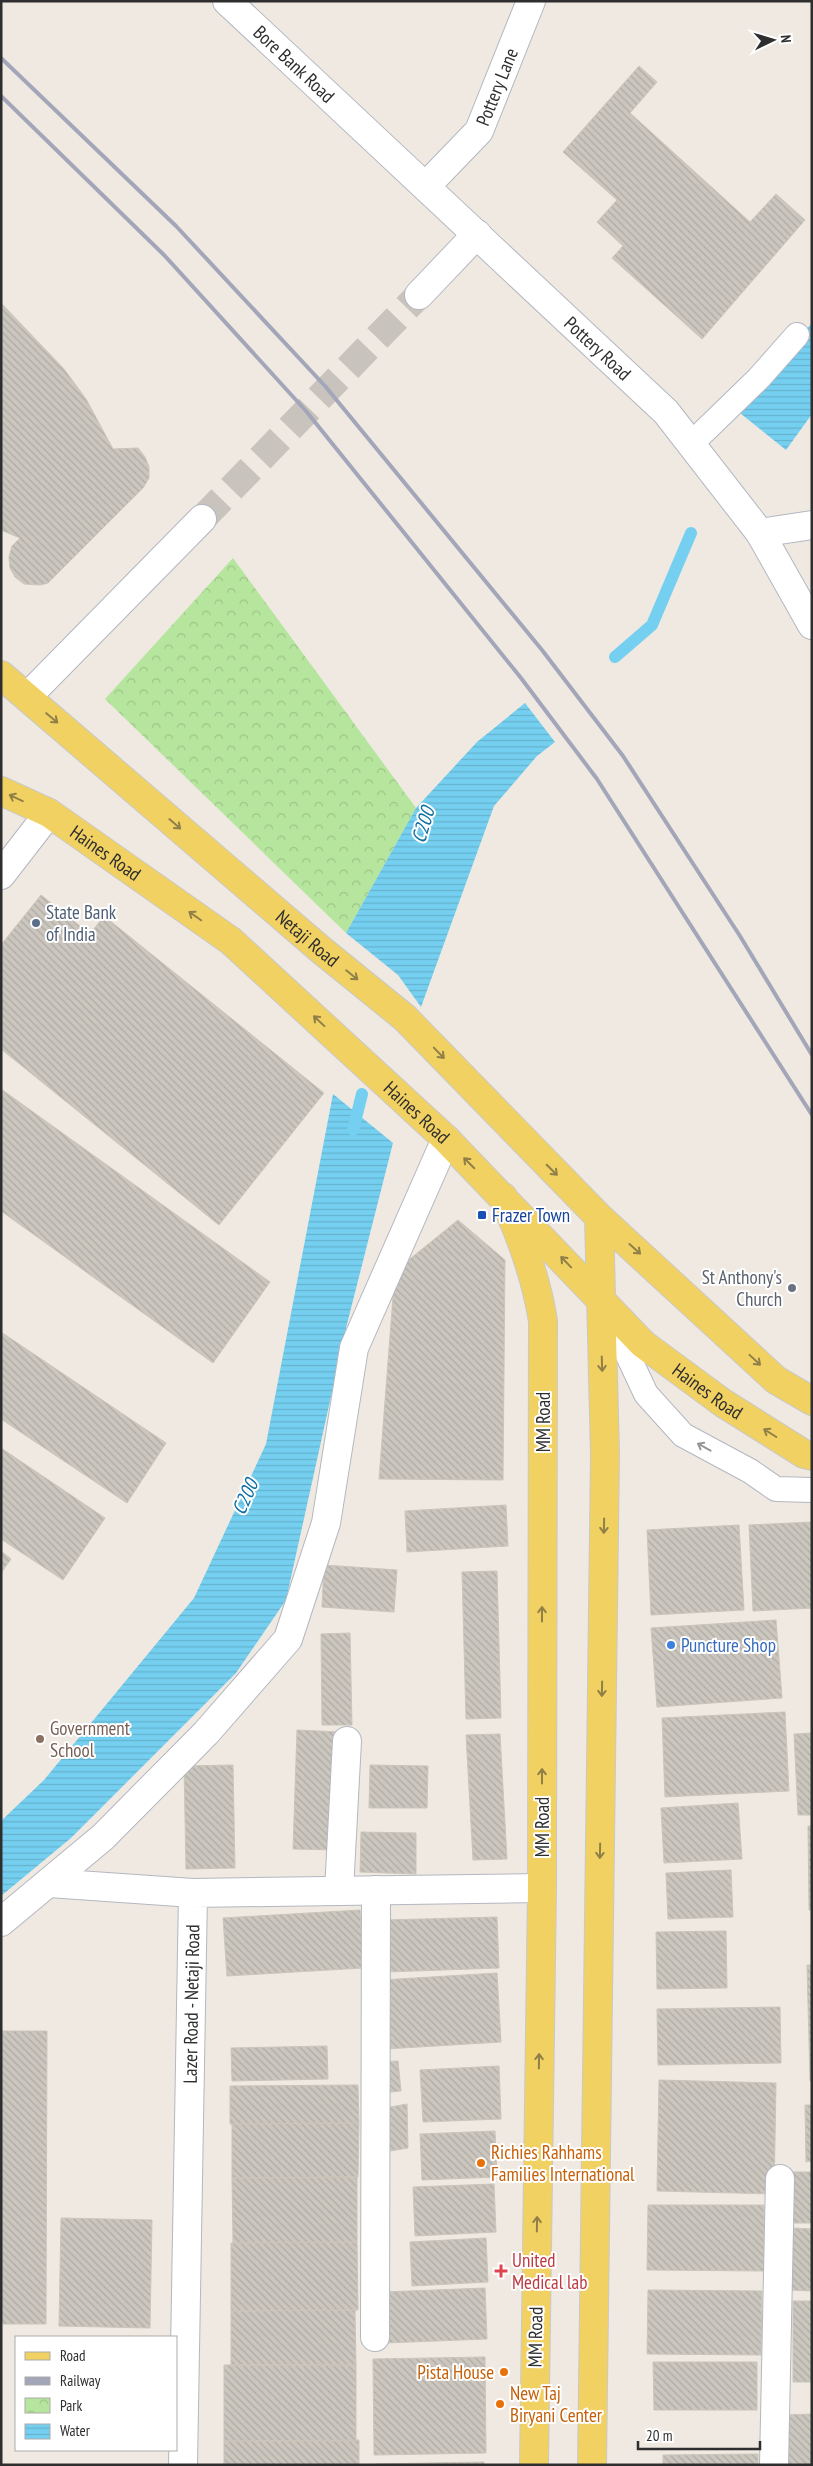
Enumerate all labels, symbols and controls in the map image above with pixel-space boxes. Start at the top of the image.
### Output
north arrow [748,15,798,65]
street label: Bore Bank Road [249,20,340,108]
text: N [777,34,795,43]
street label: Pottery Lane [470,44,523,129]
street label: Pottery Road [559,311,636,385]
one-way arrow [45,712,58,724]
one-way arrow [9,792,24,802]
water label: C200 [405,802,441,846]
one-way arrow [168,818,181,830]
street label: Haines Road [66,820,146,886]
place label: State Bank of India [46,900,117,946]
street label: Netaji Road [271,904,344,972]
one-way arrow [189,911,203,921]
marker: State Bank of India [30,917,42,929]
one-way arrow [345,969,358,980]
one-way arrow [312,1015,325,1027]
one-way arrow [433,1047,445,1059]
street label: Haines Road [379,1076,455,1148]
one-way arrow [463,1156,475,1169]
one-way arrow [546,1163,558,1176]
place label: Frazer Town [492,1203,570,1227]
marker: Frazer Town [476,1209,488,1221]
one-way arrow [629,1243,642,1255]
one-way arrow [560,1255,572,1268]
place label: St Anthony's Church [702,1265,782,1311]
marker: St Anthony's Church [786,1282,798,1294]
one-way arrow [748,1354,761,1366]
one-way arrow [597,1355,607,1371]
street label: Haines Road [668,1358,747,1424]
street label: MM Road [531,1392,555,1452]
one-way arrow [763,1427,777,1437]
one-way arrow [697,1442,712,1452]
water label: C200 [226,1473,265,1519]
one-way arrow [599,1518,609,1534]
one-way arrow [538,1606,547,1622]
place label: Puncture Shop [681,1633,776,1657]
marker: Puncture Shop [665,1639,677,1651]
one-way arrow [597,1680,607,1696]
place label: Government School [50,1716,131,1762]
marker: Government School [34,1733,46,1745]
one-way arrow [537,1768,547,1784]
street label: MM Road [530,1797,554,1857]
one-way arrow [595,1842,605,1859]
street label: Lazer Road - Netaji Road [178,1924,204,2084]
one-way arrow [534,2053,544,2070]
place label: Richies Rahhams Families International [491,2140,635,2186]
marker: Richies Rahhams Families International [475,2157,487,2169]
one-way arrow [532,2216,542,2232]
place label: United Medical lab [512,2248,587,2294]
marker: United Medical lab [494,2264,508,2278]
street label: MM Road [522,2306,548,2368]
legend [15,2336,178,2451]
text: Road [60,2346,86,2365]
place label: Pista House [417,2360,494,2384]
marker: Pista House [498,2366,510,2378]
text: Railway [60,2371,101,2390]
place label: New Taj Biryani Center [510,2381,603,2427]
text: Park [60,2396,82,2415]
marker: New Taj Biryani Center [494,2398,506,2410]
scale bar [638,2418,760,2450]
text: Water [60,2421,91,2440]
text: 20 m [646,2426,672,2445]

